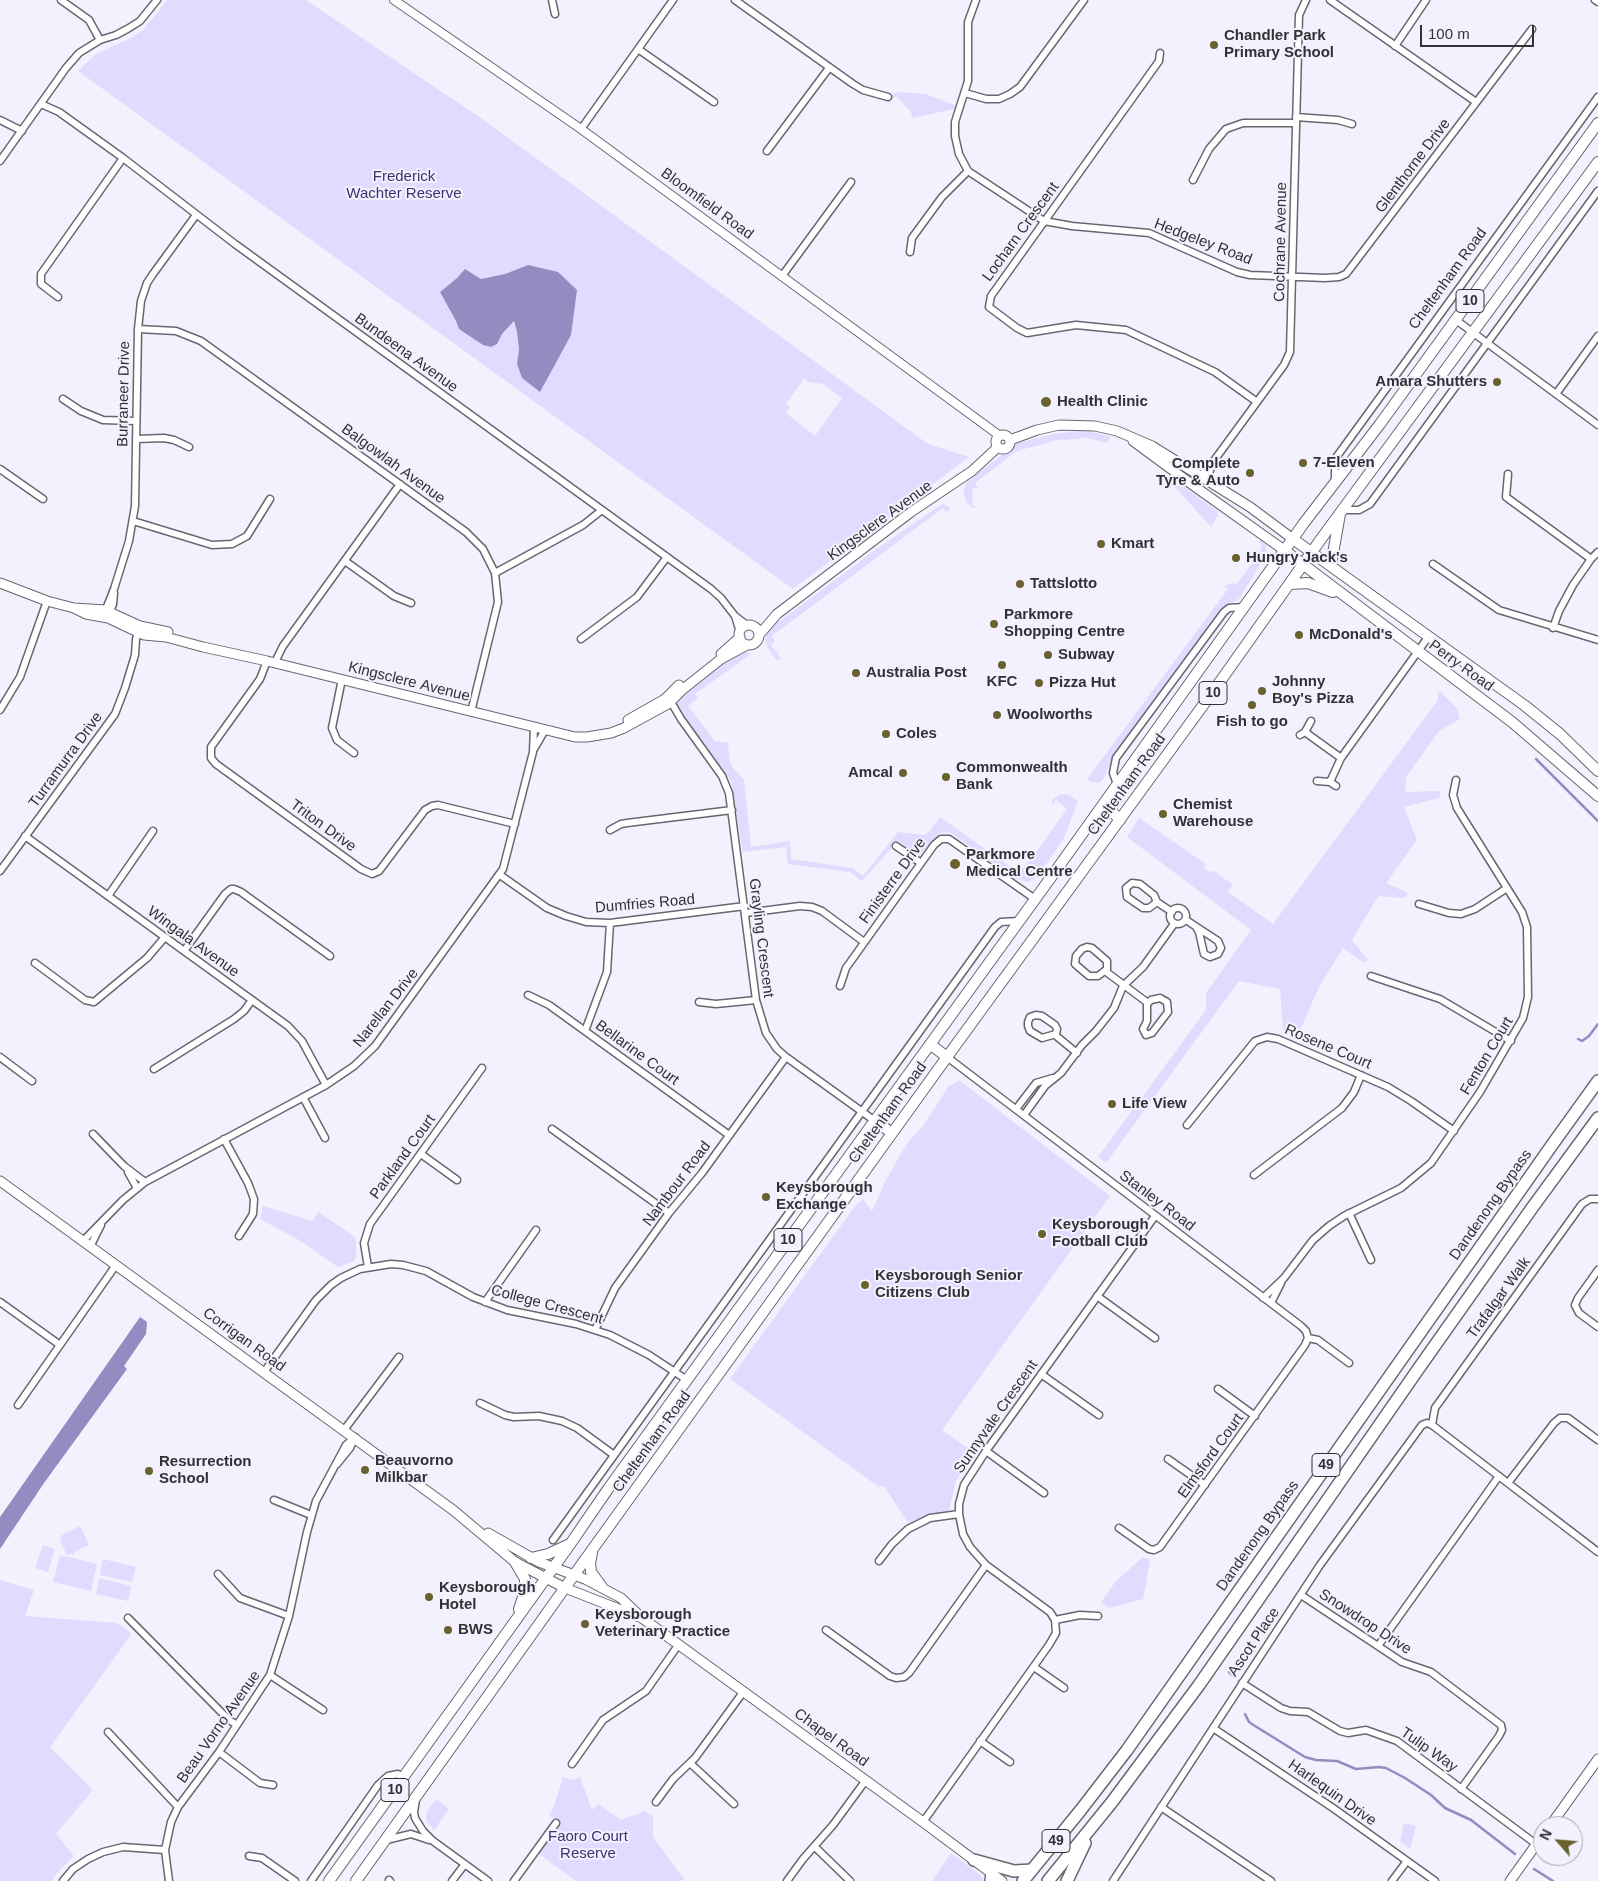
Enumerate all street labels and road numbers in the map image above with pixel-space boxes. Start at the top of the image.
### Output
street label: Glenthorne Drive [1372,115,1454,217]
street label: Bloomfield Road [657,164,757,244]
street label: Locharn Crescent [979,179,1063,285]
street label: Cochrane Avenue [1271,182,1291,302]
street label: Hedgeley Road [1152,215,1254,269]
street label: Cheltenham Road [1405,225,1491,333]
road number: 10 [1456,290,1484,312]
street label: Bundeena Avenue [351,310,461,396]
street label: Burraneer Drive [114,341,134,447]
street label: Balgowlah Avenue [338,420,448,508]
street label: Kingsclere Avenue [824,477,936,565]
street label: Perry Road [1425,636,1497,696]
street label: Kingsclere Avenue [346,658,472,706]
road number: 10 [1199,681,1227,704]
street label: Turramurra Drive [25,709,107,811]
street label: Cheltenham Road [1084,731,1170,839]
street label: Triton Drive [287,796,359,856]
street label: Finisterre Drive [856,835,930,927]
street label: Grayling Crescent [745,877,777,999]
street label: Dumfries Road [594,891,696,917]
street label: Wingala Avenue [144,903,242,981]
street label: Narellan Drive [350,965,422,1051]
street label: Fenton Court [1457,1014,1517,1098]
street label: Bellarine Court [592,1017,682,1089]
street label: Rosene Court [1282,1021,1374,1073]
street label: Cheltenham Road [845,1059,931,1167]
street label: Parkland Court [366,1111,440,1203]
street label: Nambour Road [639,1138,715,1230]
street label: Dandenong Bypass [1446,1146,1536,1264]
street label: Stanley Road [1116,1167,1198,1235]
road number: 10 [774,1228,802,1252]
street label: Trafalgar Walk [1463,1254,1535,1342]
street label: College Crescent [489,1281,605,1329]
street label: Corrigan Road [199,1304,289,1376]
street label: Sunnyvale Crescent [950,1357,1042,1477]
street label: Cheltenham Road [609,1388,695,1496]
street label: Elmsford Court [1174,1410,1248,1502]
road number: 49 [1312,1454,1340,1476]
street label: Dandenong Bypass [1213,1477,1303,1595]
street label: Snowdrop Drive [1315,1585,1415,1659]
street label: Ascot Place [1224,1604,1284,1680]
street label: Beau Vorno Avenue [173,1667,265,1787]
street label: Chapel Road [790,1705,872,1771]
street label: Tulip Way [1397,1724,1461,1776]
street label: Harlequin Drive [1284,1756,1380,1830]
road number: 10 [381,1778,409,1802]
road number: 49 [1042,1830,1070,1852]

